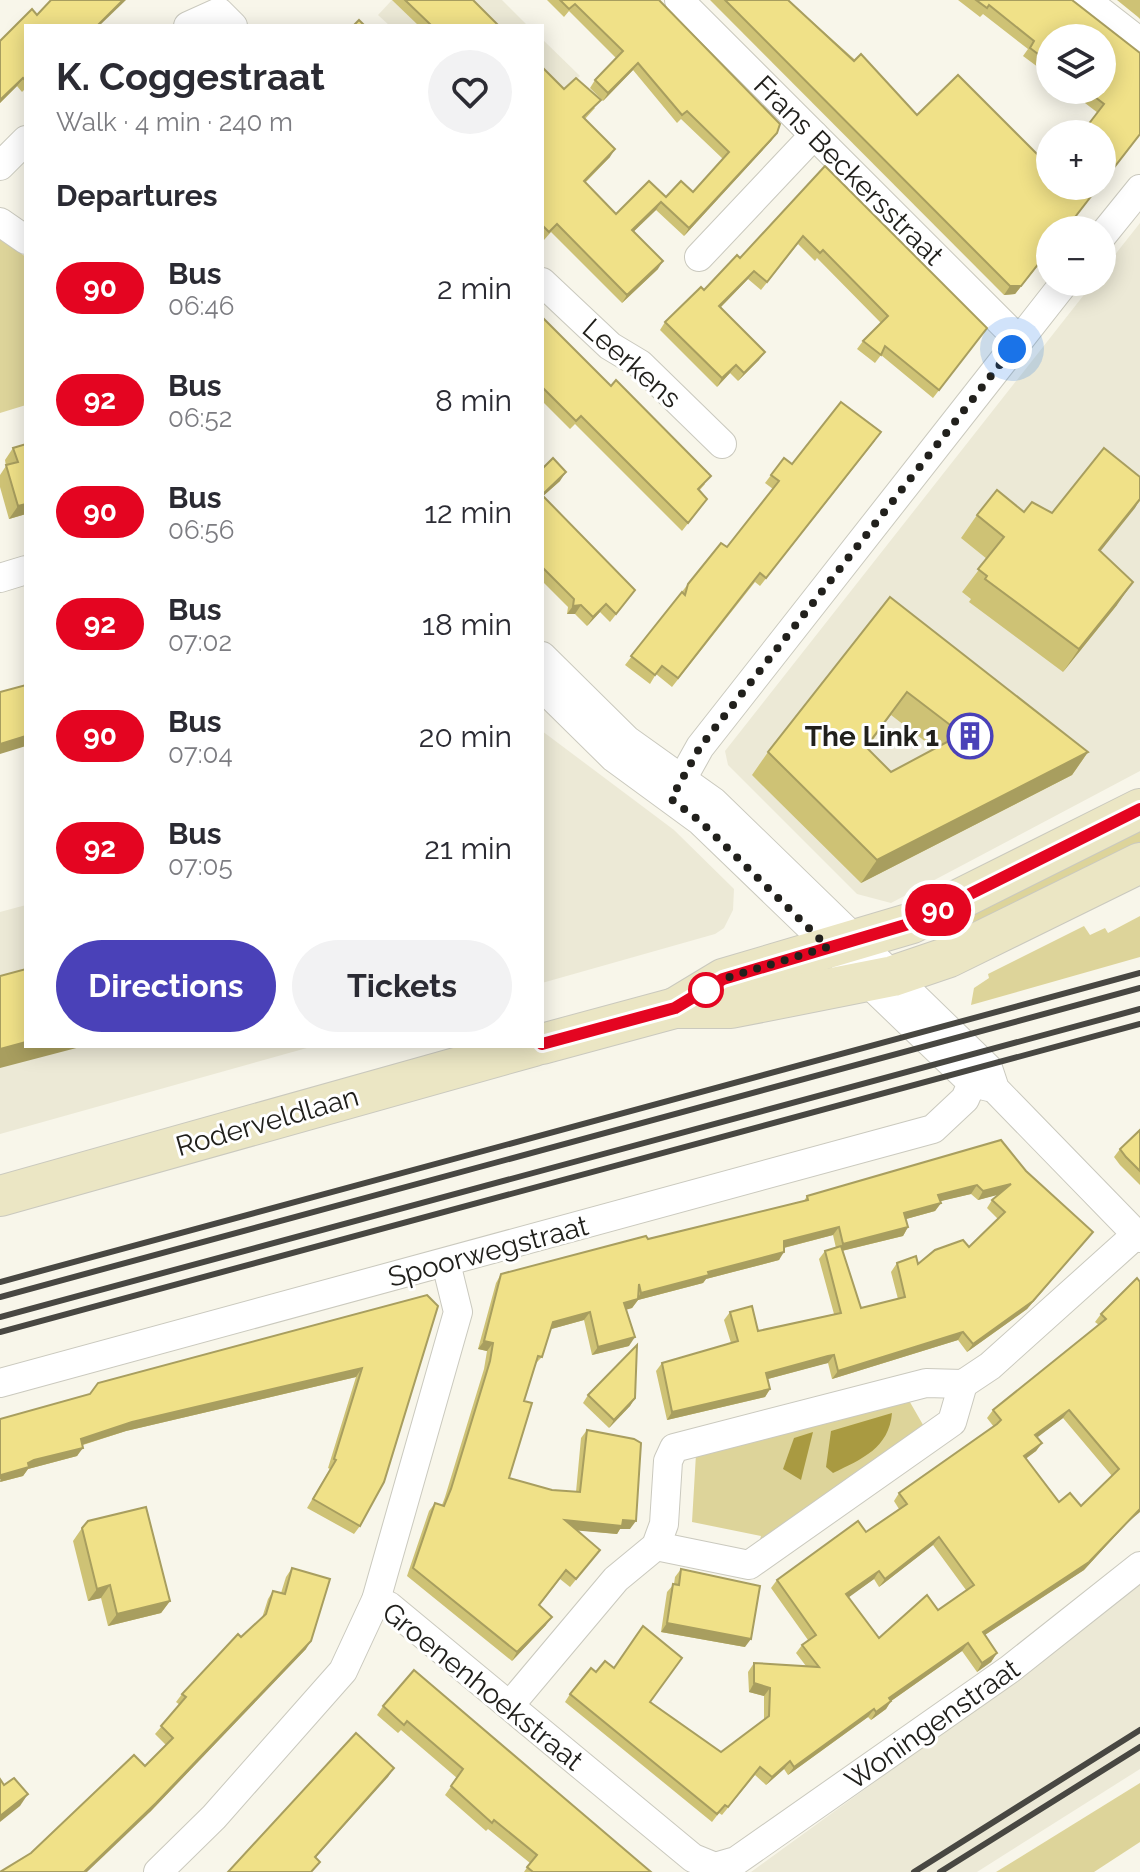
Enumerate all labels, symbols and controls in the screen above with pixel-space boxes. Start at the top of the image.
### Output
map controls [1036,24,1116,296]
button: layers [1036,24,1116,104]
button: heart [428,50,512,134]
text: K. Coggestraat [56,54,325,99]
street label: Frans Beckersstraat [747,69,951,272]
text: Walk · 4 min · 240 m [56,107,293,137]
button: + [1036,120,1116,200]
text: Departures [56,178,218,213]
button: − [1036,216,1116,296]
text: Bus [168,256,222,291]
text: 90 [83,271,117,304]
text: 2 min [437,271,512,306]
text: 06:46 [168,291,234,321]
street label: Leerkens [576,312,687,415]
your location [992,329,1032,369]
text: Bus [168,368,222,403]
text: 92 [84,383,116,416]
text: 8 min [435,383,512,418]
text: 06:52 [168,403,232,433]
text: Bus [168,480,222,515]
text: 90 [83,495,117,528]
text: 12 min [424,495,512,530]
text: 06:56 [168,515,234,545]
text: Bus [168,592,222,627]
text: 92 [84,607,116,640]
text: 18 min [422,607,512,642]
text: 07:02 [168,627,232,657]
text: Bus [168,704,222,739]
building icon: The Link 1 [946,712,994,760]
text: 90 [83,719,117,752]
text: 20 min [419,719,512,754]
place label: The Link 1 [805,720,939,753]
text: 07:04 [168,739,233,769]
text: Bus [168,816,222,851]
text: 92 [84,831,116,864]
text: 21 min [424,831,512,866]
text: 07:05 [168,851,233,881]
line badge: 90 [902,884,974,936]
text: 90 [921,893,955,926]
button: Directions [56,940,276,1032]
button: Tickets [292,940,512,1032]
unlabelled marker [689,973,723,1007]
street label: Roderveldlaan [172,1080,362,1163]
street label: Spoorwegstraat [384,1209,592,1294]
street label: Groenenhoekstraat [376,1595,590,1778]
street label: Woningenstraat [839,1652,1026,1797]

